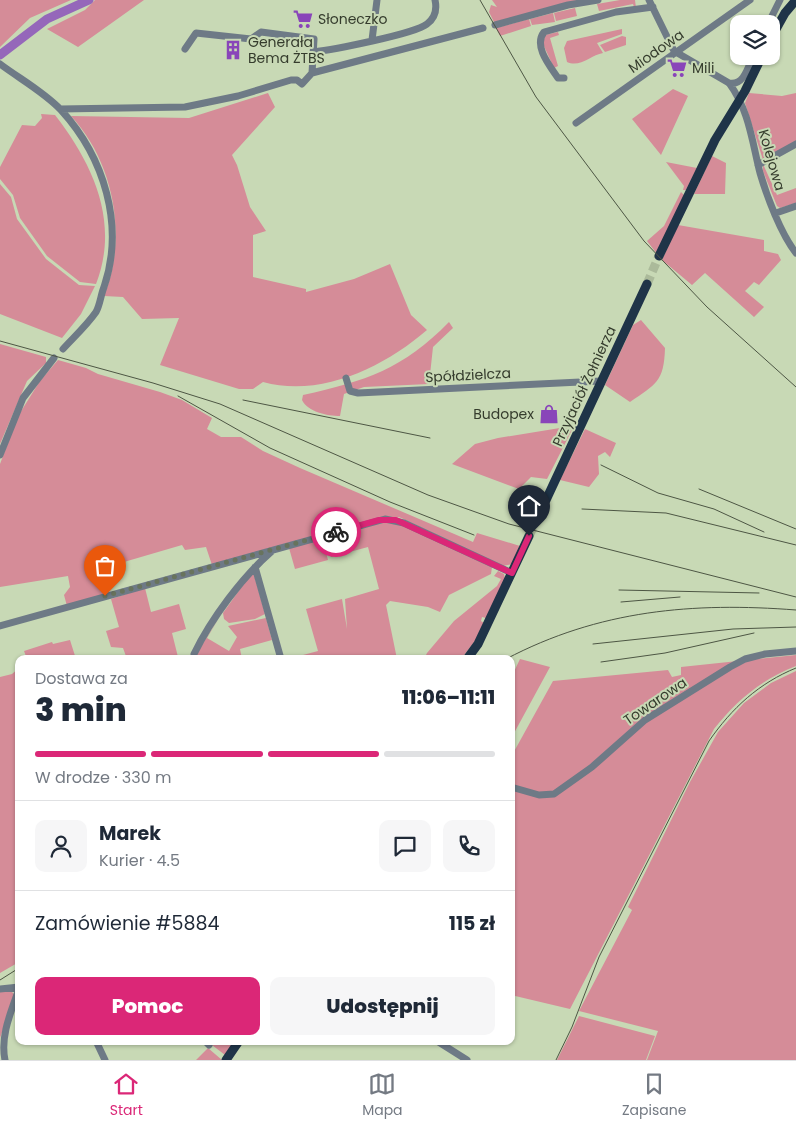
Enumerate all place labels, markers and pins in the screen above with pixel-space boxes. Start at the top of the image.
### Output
supermarket icon: Słoneczko [292,8,314,30]
place label: Słoneczko [318,9,387,29]
place label: Generała Bema ŻTBS [248,32,325,68]
building icon: Generała Bema ŻTBS [222,39,244,61]
supermarket icon: Mili [666,57,688,79]
place label: Mili [692,58,714,78]
shop icon: Budopex [538,403,560,425]
place label: Budopex [473,404,534,424]
pin [508,485,550,536]
pin [84,545,126,596]

